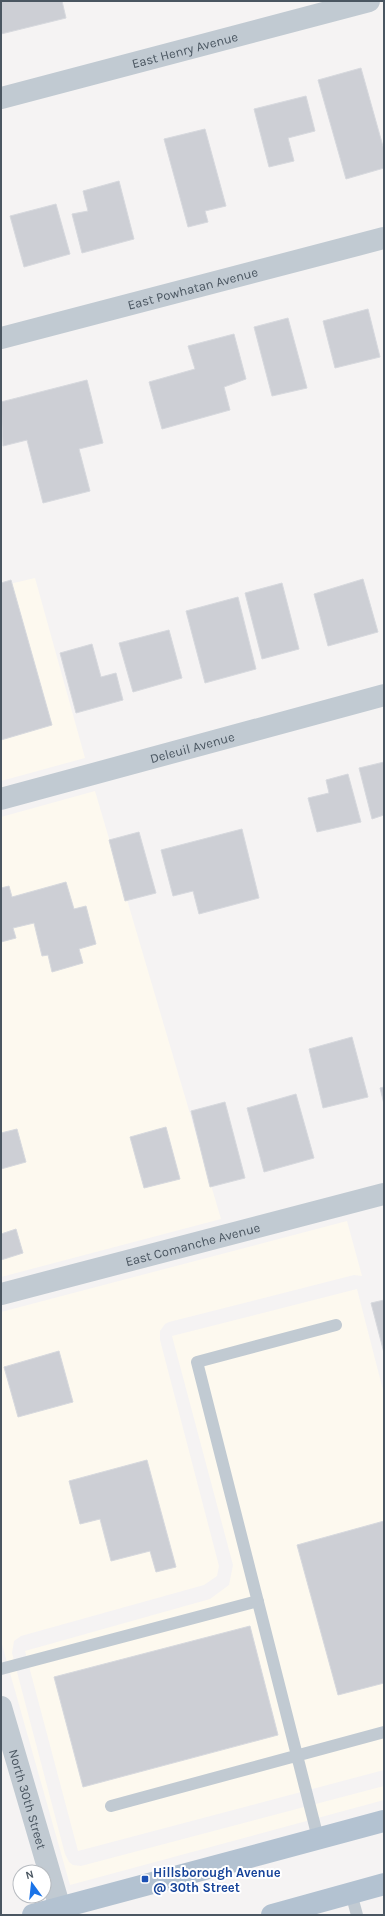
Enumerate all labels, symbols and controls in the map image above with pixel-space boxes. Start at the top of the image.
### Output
street label: East Henry Avenue [130,29,240,71]
street label: East Powhatan Avenue [126,264,260,313]
street label: Deleuil Avenue [148,729,236,766]
street label: East Comanche Avenue [124,1220,262,1269]
street label: North 30th Street [6,1747,49,1851]
north arrow [12,1864,52,1904]
place label: Hillsborough Avenue @ 30th Street [153,1865,281,1895]
text: N [24,1868,35,1882]
marker: Hillsborough Avenue @ 30th Street [140,1874,150,1884]

